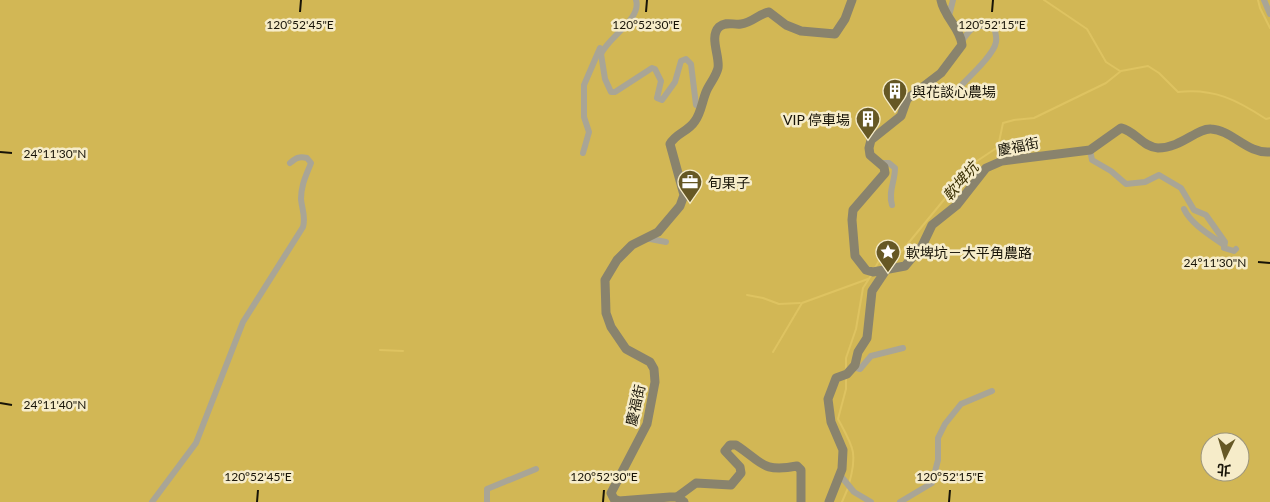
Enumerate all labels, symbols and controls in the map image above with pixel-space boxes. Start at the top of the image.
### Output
text: 120°52'45"E [266,17,334,32]
text: 120°52'30"E [612,17,680,32]
text: 120°52'15"E [958,17,1026,32]
building icon: 與花談心農場 [882,78,908,112]
place label: 與花談心農場 [912,83,996,100]
building icon: VIP 停車場 [855,106,881,140]
place label: VIP 停車場 [783,111,850,128]
street label: 慶福街 [996,134,1040,158]
text: 24°11'30"N [24,146,86,161]
water label: 軟埤坑 [938,157,983,204]
office icon: 旬果子 [677,169,703,203]
place label: 旬果子 [708,174,750,191]
place icon: 軟埤坑－大平角農路 [875,239,901,273]
place label: 軟埤坑－大平角農路 [906,244,1032,261]
text: 24°11'30"N [1184,255,1246,270]
street label: 慶福街 [622,383,648,427]
text: 24°11'40"N [24,397,86,412]
north arrow [1200,432,1250,482]
text: 北 [1216,461,1232,480]
text: 120°52'45"E [224,469,292,484]
text: 120°52'30"E [570,469,638,484]
text: 120°52'15"E [916,469,984,484]

